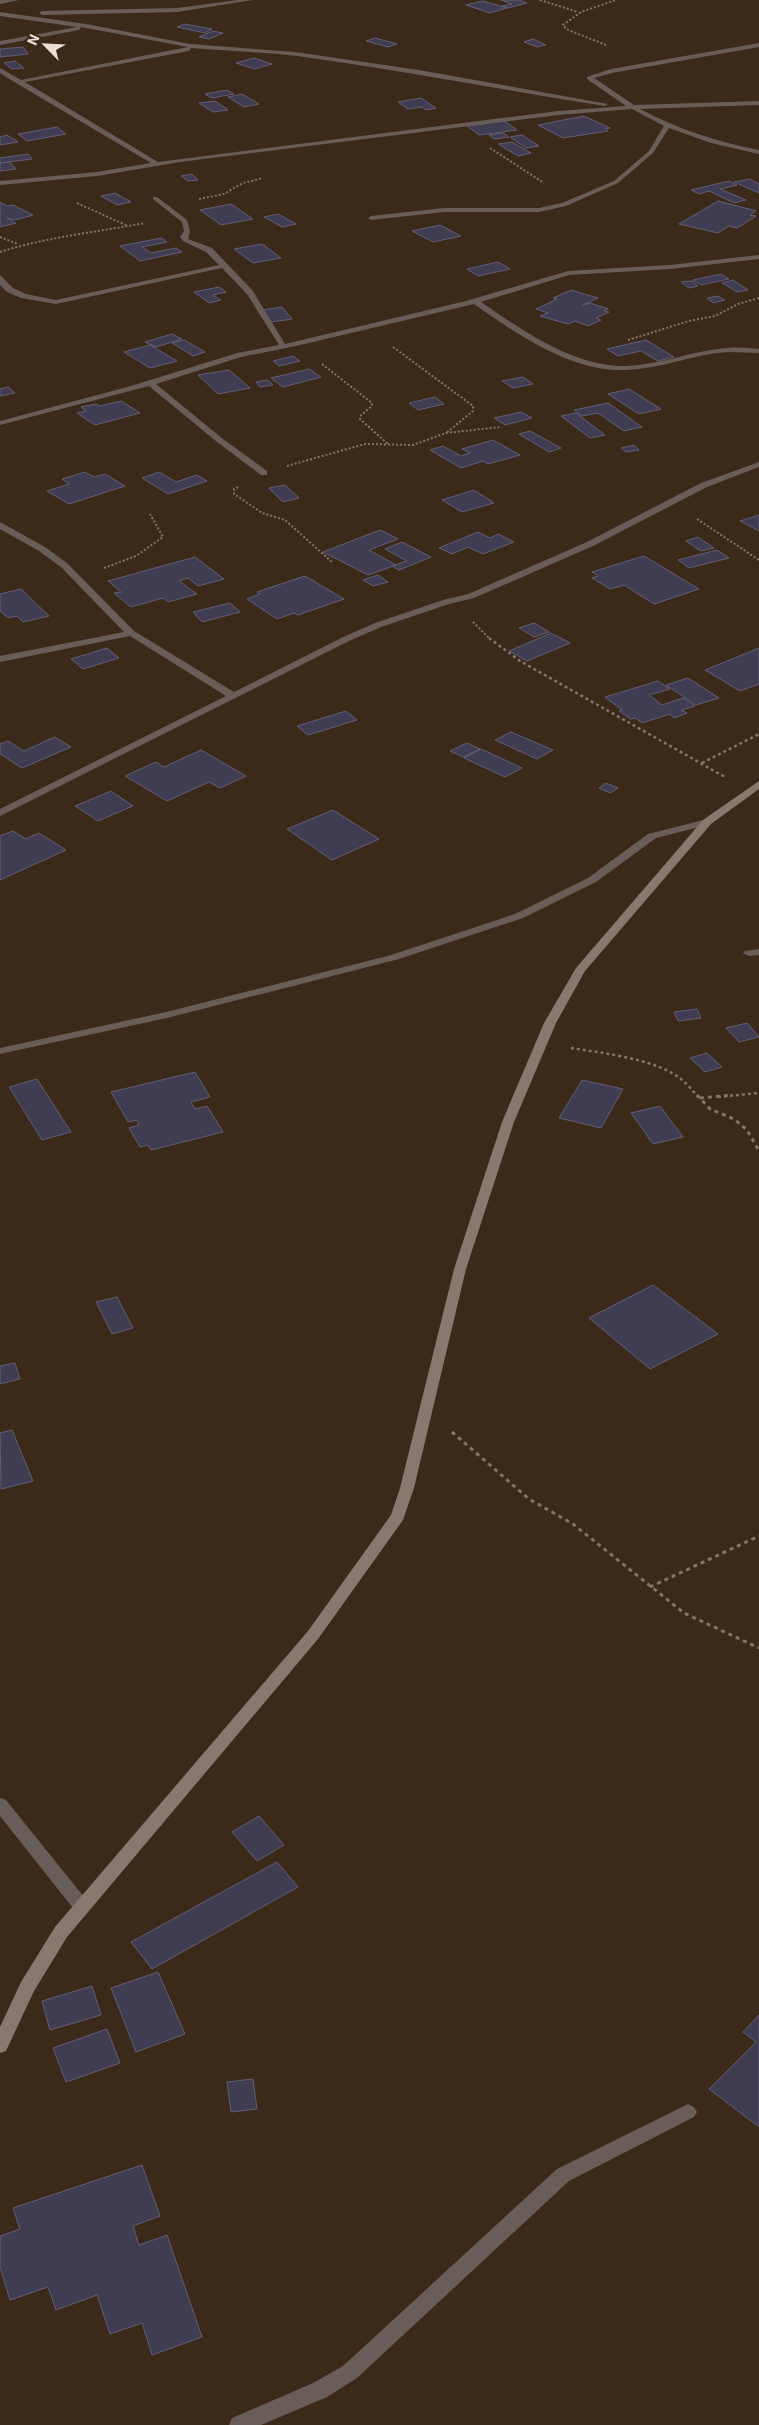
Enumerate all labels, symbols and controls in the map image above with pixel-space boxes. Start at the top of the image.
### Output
north arrow [20,20,70,70]
text: N [24,32,42,47]

